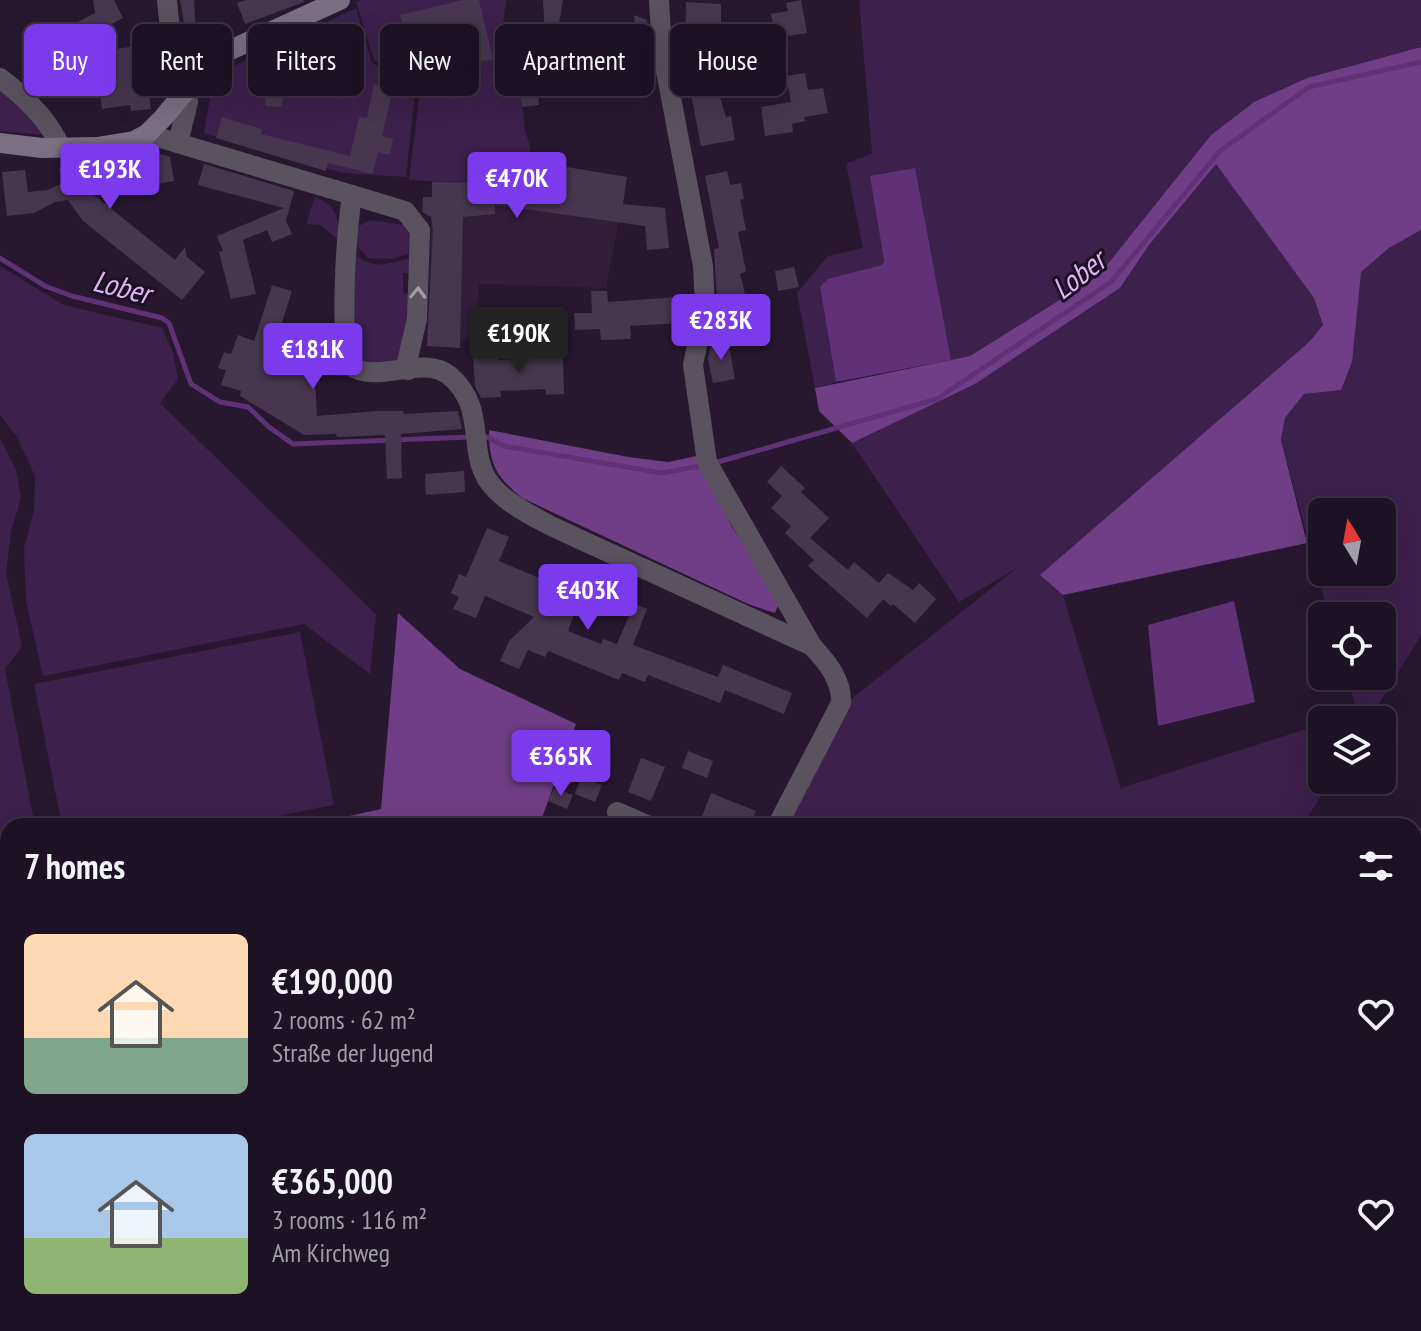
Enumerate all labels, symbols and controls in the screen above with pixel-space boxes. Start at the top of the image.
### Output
chip: Buy [24,24,116,96]
chip: Rent [132,24,232,96]
chip: Filters [248,24,364,96]
chip: New [380,24,479,96]
chip: Apartment [495,24,654,96]
chip: House [670,24,786,96]
pin: €193K [54,143,166,211]
text: €193K [78,152,142,185]
pin: €470K [461,152,573,220]
text: €470K [485,161,549,194]
water label: Lober [1043,239,1116,307]
water label: Lober [89,260,158,313]
one-way arrow [409,286,426,299]
pin: €283K [665,294,777,362]
text: €283K [689,303,753,336]
pin: €190K [463,307,575,375]
text: €190K [487,316,551,349]
pin: €181K [257,323,369,391]
text: €181K [281,332,345,365]
north arrow [1308,498,1396,586]
map controls [1308,498,1396,794]
pin: €403K [532,564,644,632]
text: €403K [556,573,620,606]
button: locate [1308,602,1396,690]
button: layers [1308,706,1396,794]
pin: €365K [505,730,617,798]
text: €365K [529,739,593,772]
text: 7 homes [24,844,125,888]
icon: filters [1354,844,1398,888]
text: €190,000 [272,959,393,1003]
icon: home [88,966,184,1062]
icon: heart [1354,992,1398,1036]
text: 2 rooms · 62 m² [272,1003,416,1036]
text: Straße der Jugend [272,1036,434,1069]
text: €365,000 [272,1159,393,1203]
icon: home [88,1166,184,1262]
icon: heart [1354,1192,1398,1236]
text: 3 rooms · 116 m² [272,1203,427,1236]
text: Am Kirchweg [272,1236,390,1269]

